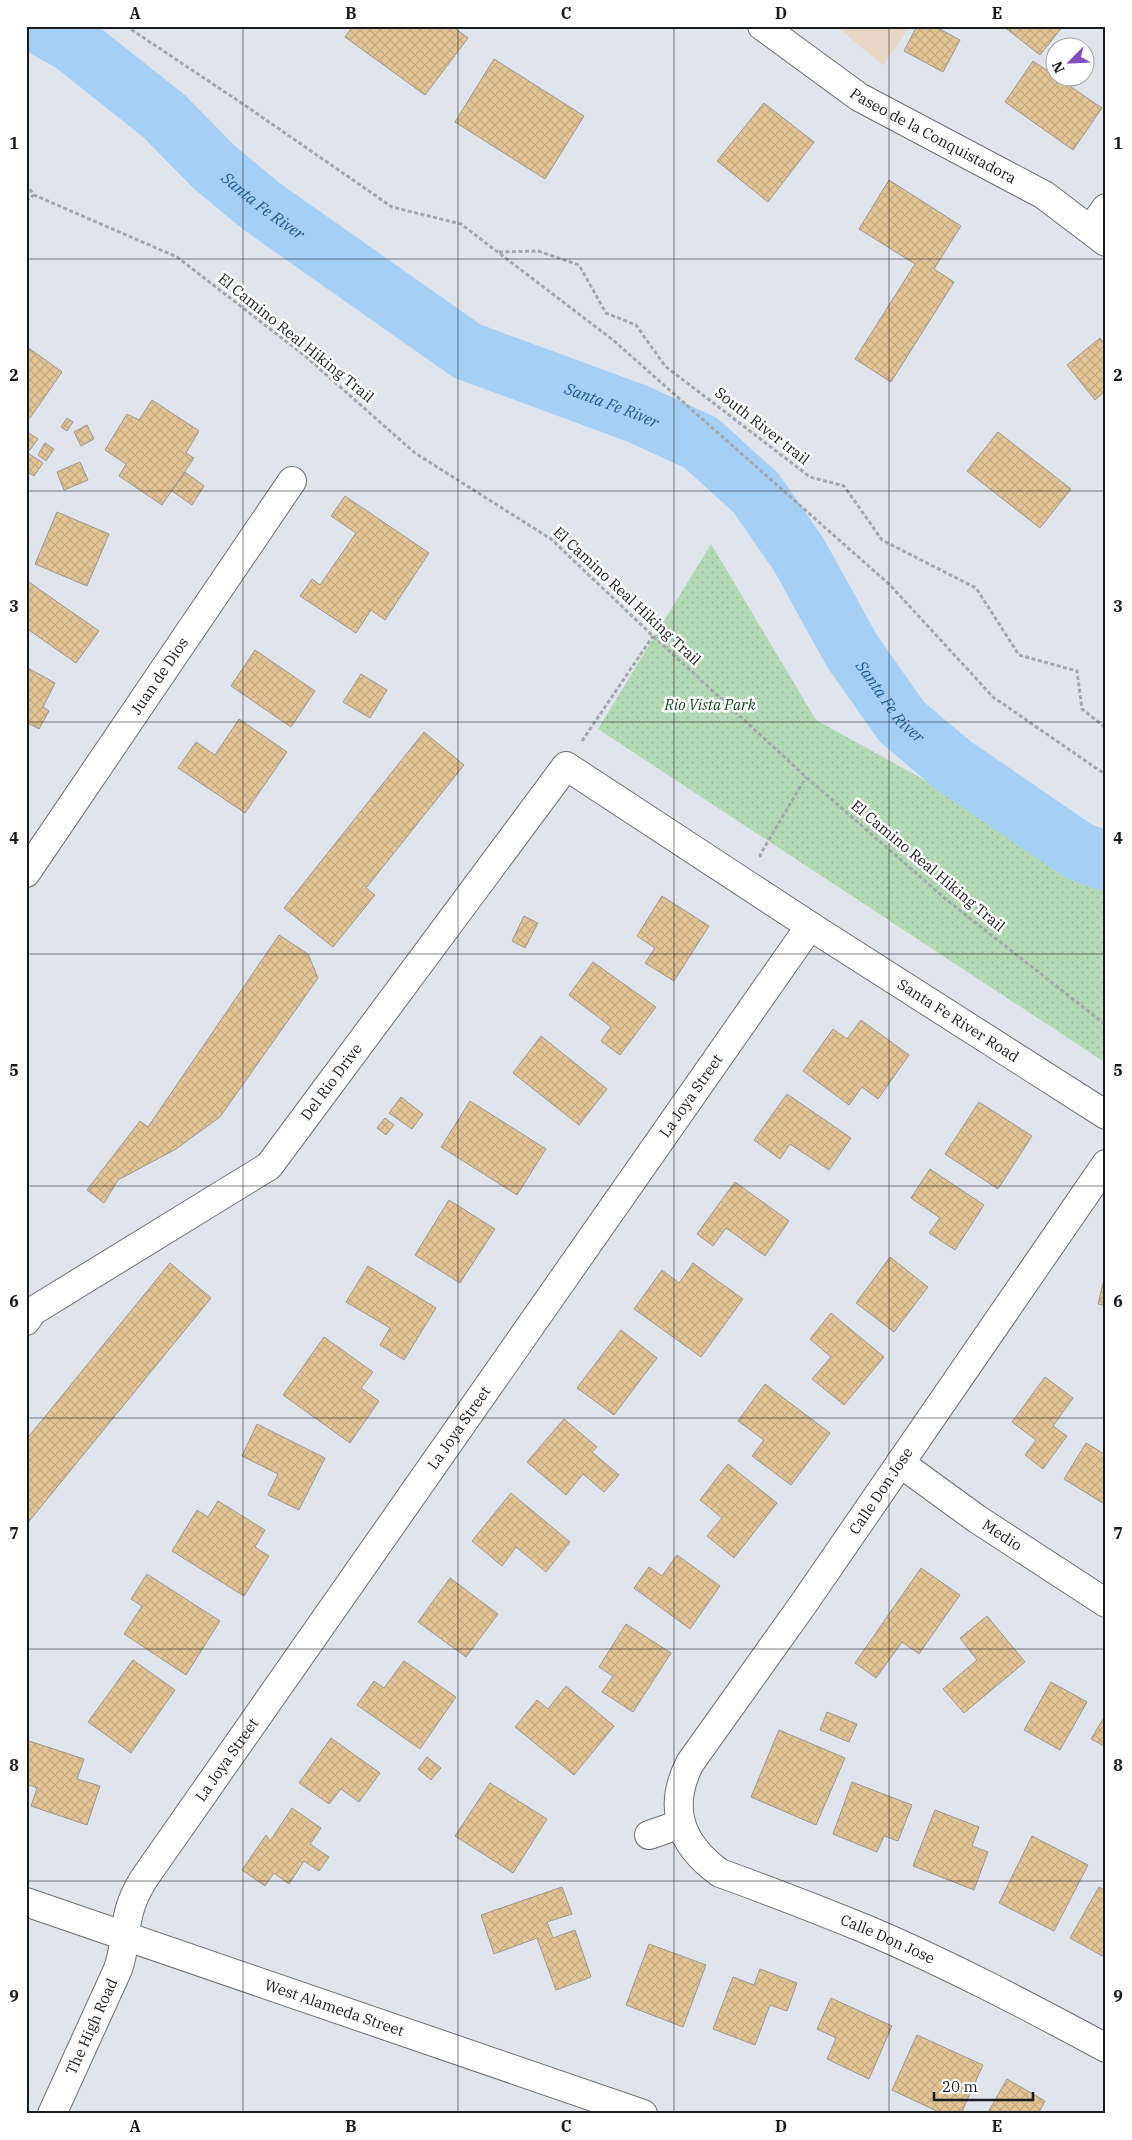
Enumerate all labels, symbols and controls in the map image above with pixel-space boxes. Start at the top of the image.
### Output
text: A [129,3,141,23]
text: B [345,3,357,23]
text: C [561,3,571,23]
text: D [775,3,787,23]
text: E [992,3,1002,23]
north arrow [1044,38,1094,88]
text: N [1048,59,1069,76]
street label: Paseo de la Conquistadora [846,84,1020,188]
text: 1 [9,133,19,153]
text: 1 [1113,133,1123,153]
water label: Santa Fe River [217,167,310,244]
street label: El Camino Real Hiking Trail [215,269,378,406]
text: 2 [9,365,19,385]
text: 2 [1113,365,1123,385]
water label: Santa Fe River [561,378,663,433]
street label: South River trail [711,383,813,468]
street label: El Camino Real Hiking Trail [550,522,705,669]
text: 3 [9,596,19,616]
text: 3 [1113,596,1123,616]
street label: Juan de Dios [126,634,192,718]
water label: Santa Fe River [851,656,930,747]
park label: Rio Vista Park [663,695,756,714]
street label: El Camino Real Hiking Trail [848,796,1009,936]
text: 4 [9,828,19,848]
text: 4 [1113,828,1123,848]
street label: Santa Fe River Road [894,974,1023,1066]
street label: Del Rio Drive [296,1039,366,1124]
street label: La Joya Street [655,1050,726,1141]
text: 5 [9,1060,19,1080]
text: 5 [1113,1060,1123,1080]
text: 6 [9,1291,19,1311]
text: 6 [1113,1291,1123,1311]
street label: La Joya Street [423,1382,494,1473]
street label: Calle Don Jose [844,1444,917,1538]
street label: Medio [979,1515,1026,1555]
text: 7 [9,1523,19,1543]
text: 7 [1113,1523,1123,1543]
street label: La Joya Street [191,1714,262,1805]
text: 8 [9,1755,19,1775]
text: 8 [1113,1755,1123,1775]
street label: Calle Don Jose [838,1910,938,1968]
street label: The High Road [61,1975,122,2078]
street label: West Alameda Street [262,1975,407,2040]
text: 9 [9,1986,19,2006]
text: 9 [1113,1986,1123,2006]
scale bar [934,2070,1033,2102]
text: 20 m [942,2077,978,2096]
text: A [129,2116,141,2136]
text: B [345,2116,357,2136]
text: C [561,2116,571,2136]
text: D [775,2116,787,2136]
text: E [992,2116,1002,2136]

